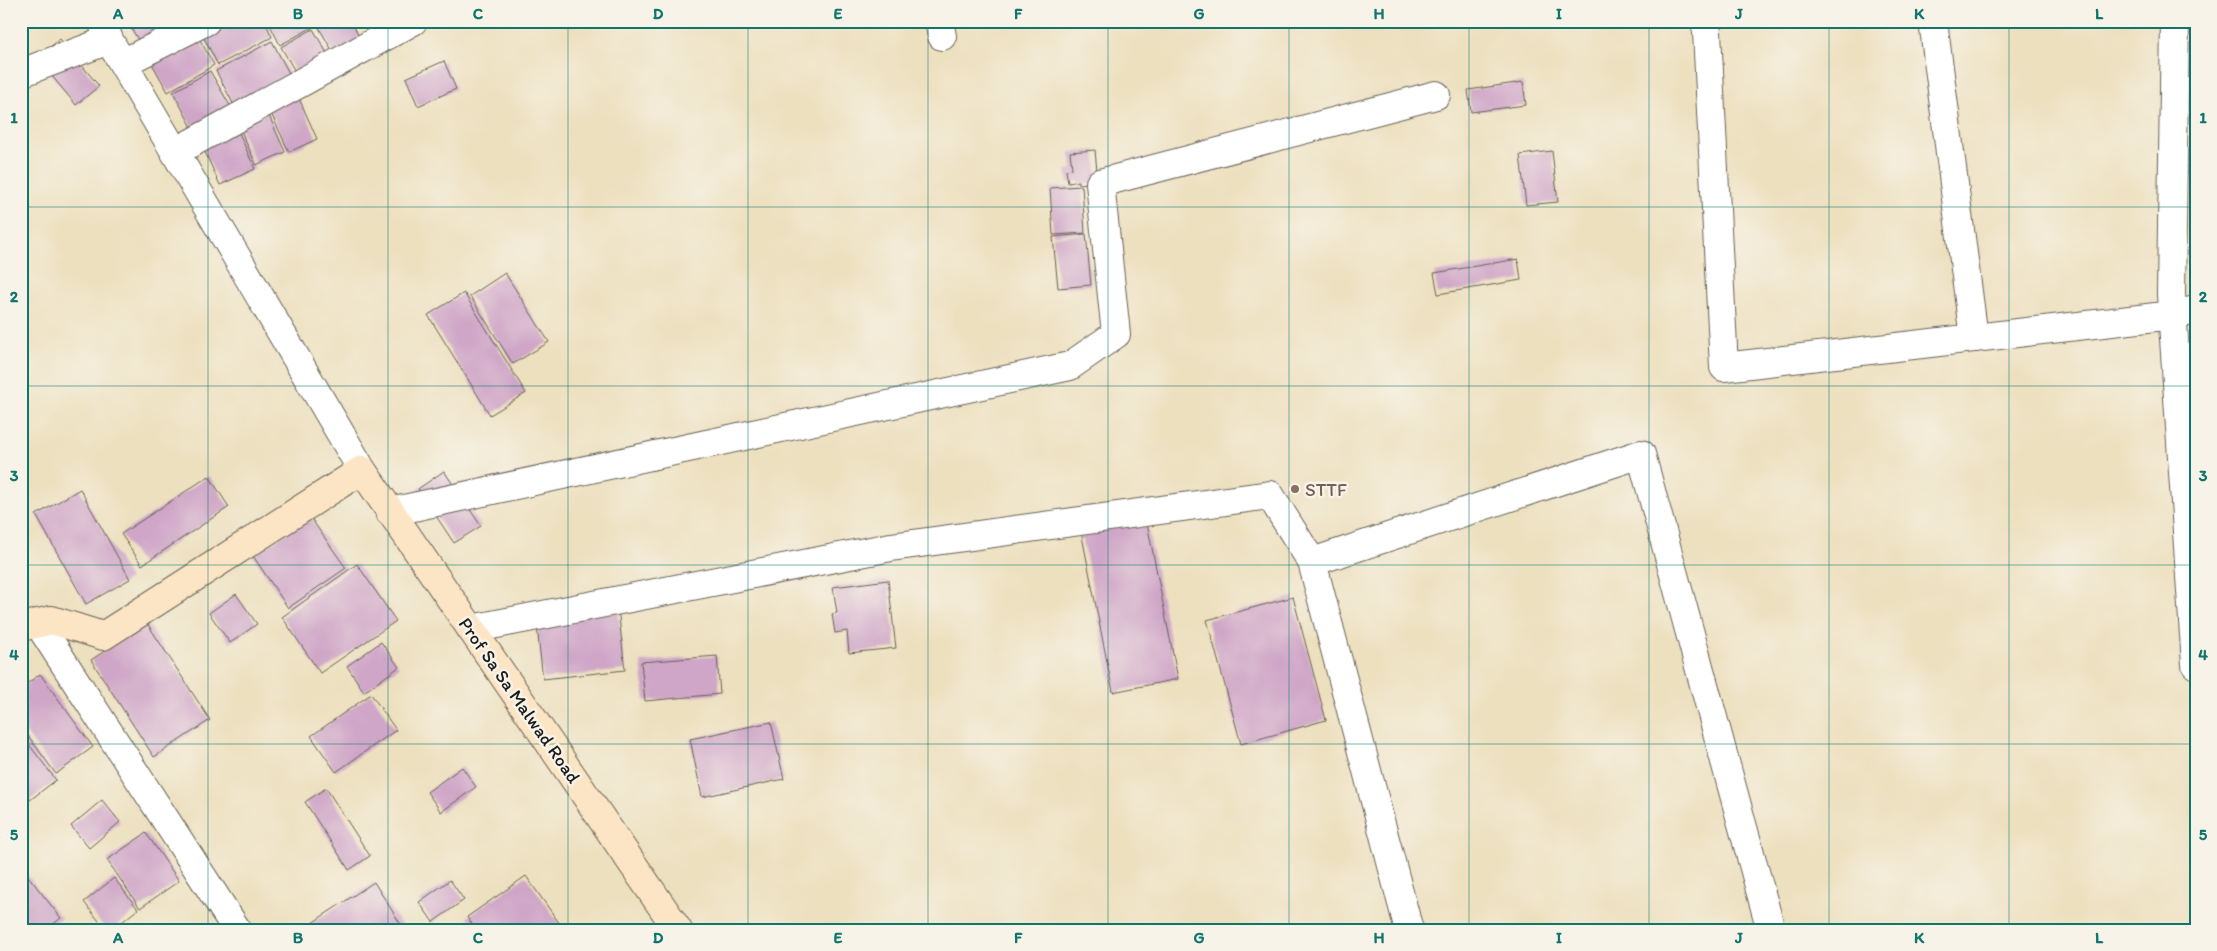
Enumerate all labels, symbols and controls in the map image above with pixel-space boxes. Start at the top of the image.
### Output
text: A [112,4,124,23]
text: B [293,4,304,23]
text: C [473,4,484,23]
text: D [653,4,664,23]
text: E [834,4,843,23]
text: F [1014,4,1023,23]
text: G [1193,4,1205,23]
text: H [1373,4,1385,23]
text: I [1556,4,1562,23]
text: J [1734,4,1743,23]
text: K [1914,4,1925,23]
text: L [2095,4,2104,23]
text: 1 [10,108,18,127]
text: 1 [2199,108,2207,127]
text: 2 [10,287,19,306]
text: 2 [2199,287,2208,306]
text: 3 [10,466,19,485]
text: 3 [2199,466,2208,485]
place label: STTF [1305,478,1347,501]
marker: STTF [1289,483,1301,495]
street label: Prof Sa Sa Malwad Road [454,613,586,788]
text: 4 [9,645,19,664]
text: 4 [2198,645,2208,664]
text: 5 [10,825,19,844]
text: 5 [2199,825,2208,844]
text: A [112,928,124,947]
text: B [293,928,304,947]
text: C [473,928,484,947]
text: D [653,928,664,947]
text: E [834,928,843,947]
text: F [1014,928,1023,947]
text: G [1193,928,1205,947]
text: H [1373,928,1385,947]
text: I [1556,928,1562,947]
text: J [1734,928,1743,947]
text: K [1914,928,1925,947]
text: L [2095,928,2104,947]

